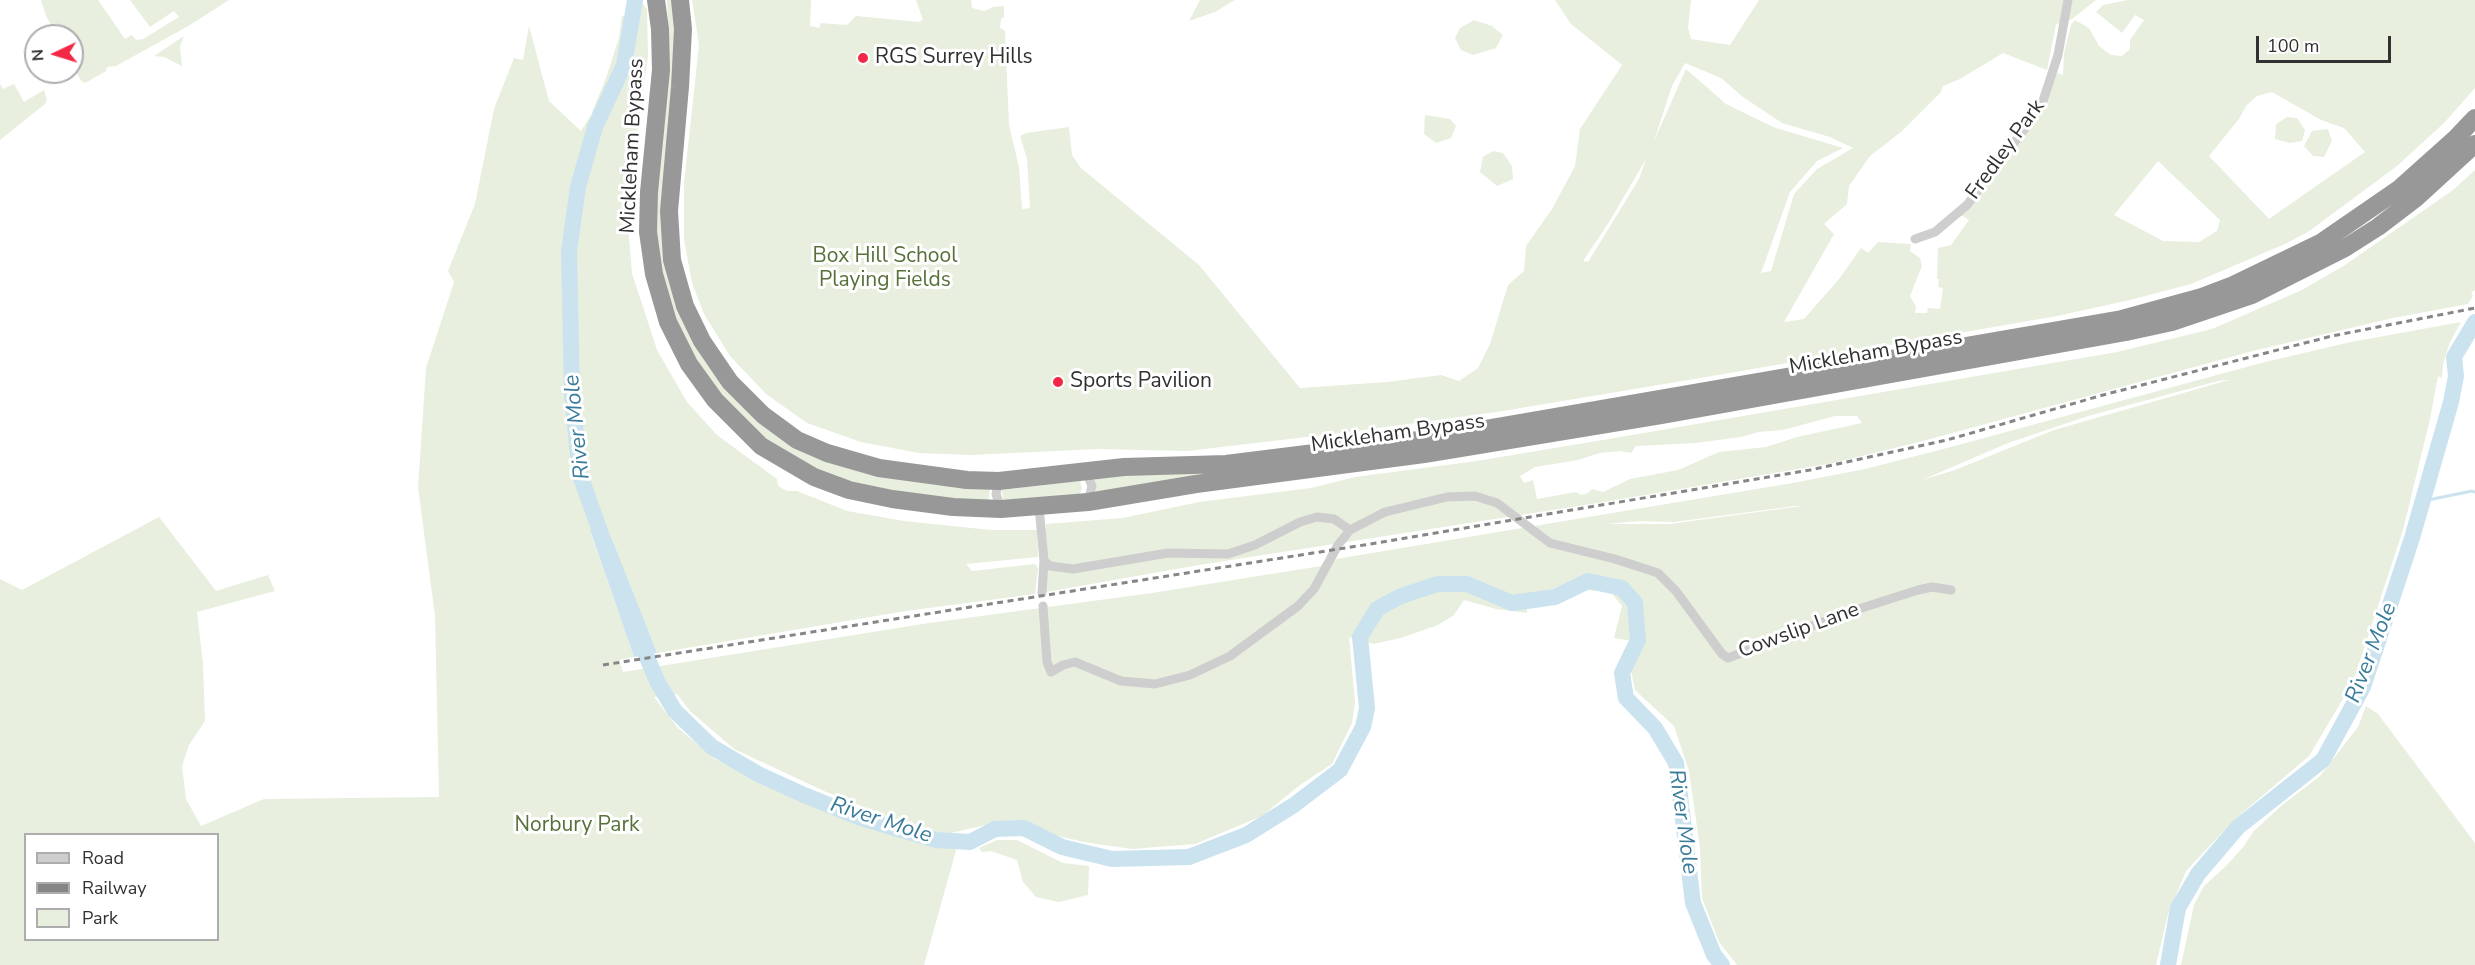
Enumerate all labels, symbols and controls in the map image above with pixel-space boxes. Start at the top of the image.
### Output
north arrow [24,24,84,84]
scale bar [2259,24,2394,62]
text: 100 m [2267,34,2319,58]
place label: RGS Surrey Hills [875,45,1033,71]
text: N [27,48,49,62]
marker: RGS Surrey Hills [856,51,870,65]
street label: Mickleham Bypass [616,58,650,234]
street label: Fredley Park [1961,95,2051,205]
park label: Box Hill School Playing Fields [813,244,957,294]
street label: Mickleham Bypass [1787,325,1965,381]
place label: Sports Pavilion [1070,369,1212,395]
water label: River Mole [559,373,597,481]
marker: Sports Pavilion [1051,375,1065,389]
street label: Mickleham Bypass [1309,409,1487,459]
street label: Cowslip Lane [1735,597,1863,665]
water label: River Mole [2341,599,2403,707]
water label: River Mole [1662,768,1702,876]
water label: River Mole [827,792,935,850]
park label: Norbury Park [514,813,640,839]
legend [24,833,219,941]
text: Road [82,846,124,870]
text: Railway [82,876,147,900]
text: Park [82,906,118,930]

